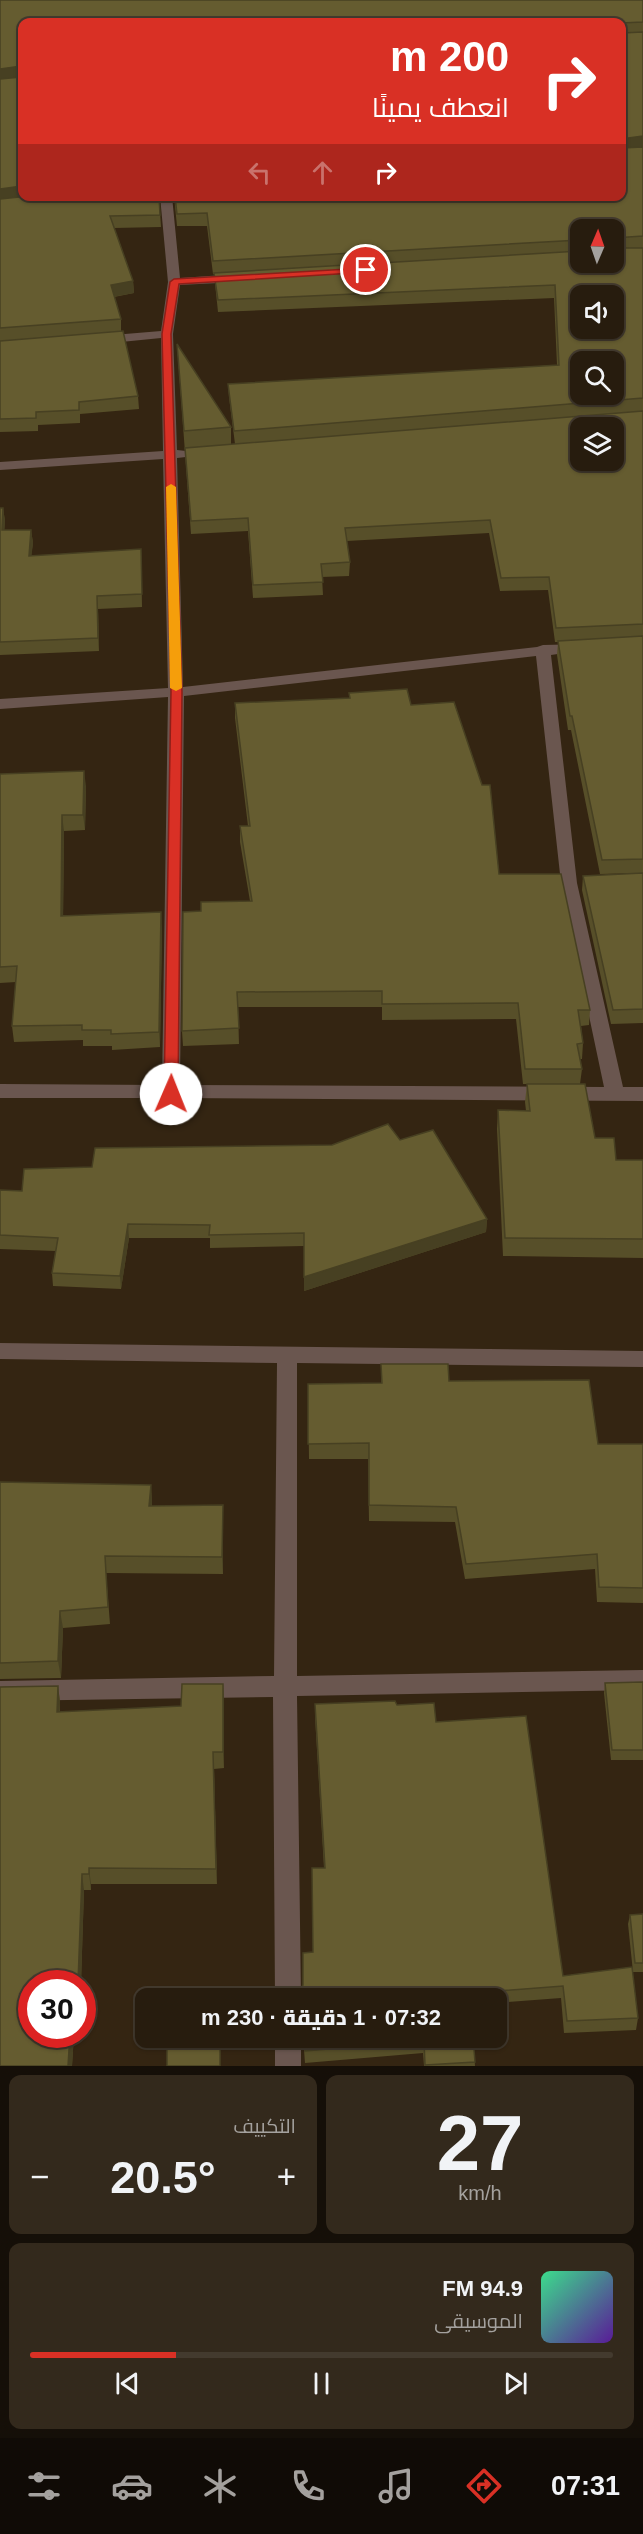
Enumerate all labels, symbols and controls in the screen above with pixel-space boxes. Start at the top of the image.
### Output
text: 200 m [390,33,509,80]
icon: right [530,42,608,120]
text: انعطف يمينًا [372,93,509,123]
icon: left [243,156,276,189]
icon: ahead [306,156,339,189]
icon: right [369,156,402,189]
north arrow [570,219,624,273]
map controls [570,219,624,471]
pin [340,244,391,295]
icon: arrive [349,253,382,286]
button: sound [570,285,624,339]
button: search [570,351,624,405]
button: layers [570,417,624,471]
position arrow [139,1062,203,1126]
speed limit sign: 30 [18,1970,96,2048]
text: 07:32 · 1 دقيقة · 230 m [201,2005,441,2030]
text: 27 [437,2099,523,2187]
text: التكييف [233,2115,296,2137]
text: 20.5° [110,2152,216,2203]
text: − [30,2158,49,2195]
text: + [277,2158,296,2195]
text: km/h [458,2182,502,2204]
text: 94.9 FM [442,2276,523,2301]
text: الموسيقى [434,2310,523,2332]
icon: previous [111,2367,144,2400]
icon: pause [305,2367,338,2400]
icon: next [499,2367,532,2400]
icon: filters [23,2465,65,2507]
icon: car [111,2465,153,2507]
icon: climate [199,2465,241,2507]
icon: phone [287,2465,329,2507]
icon: music [375,2465,417,2507]
icon: directions [463,2465,505,2507]
text: 07:31 [551,2471,620,2501]

